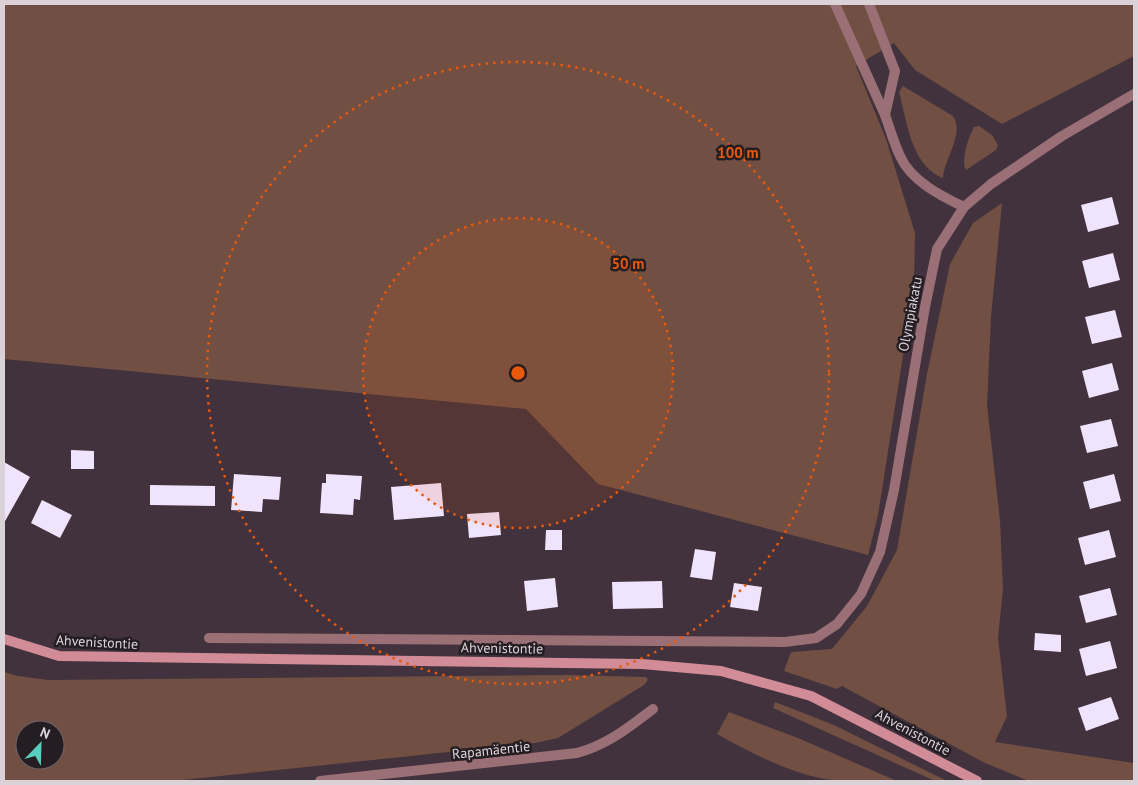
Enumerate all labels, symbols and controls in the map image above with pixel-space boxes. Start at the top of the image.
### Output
text: 100 m [717,143,759,162]
text: 50 m [612,254,644,273]
street label: Olympiakatu [894,275,926,353]
centre of rings [509,364,527,382]
street label: Ahvenistontie [55,631,139,653]
street label: Ahvenistontie [461,638,543,658]
street label: Ahvenistontie [872,705,954,759]
north arrow [15,720,65,770]
text: N [37,723,53,743]
street label: Rapamäentie [451,737,531,763]

